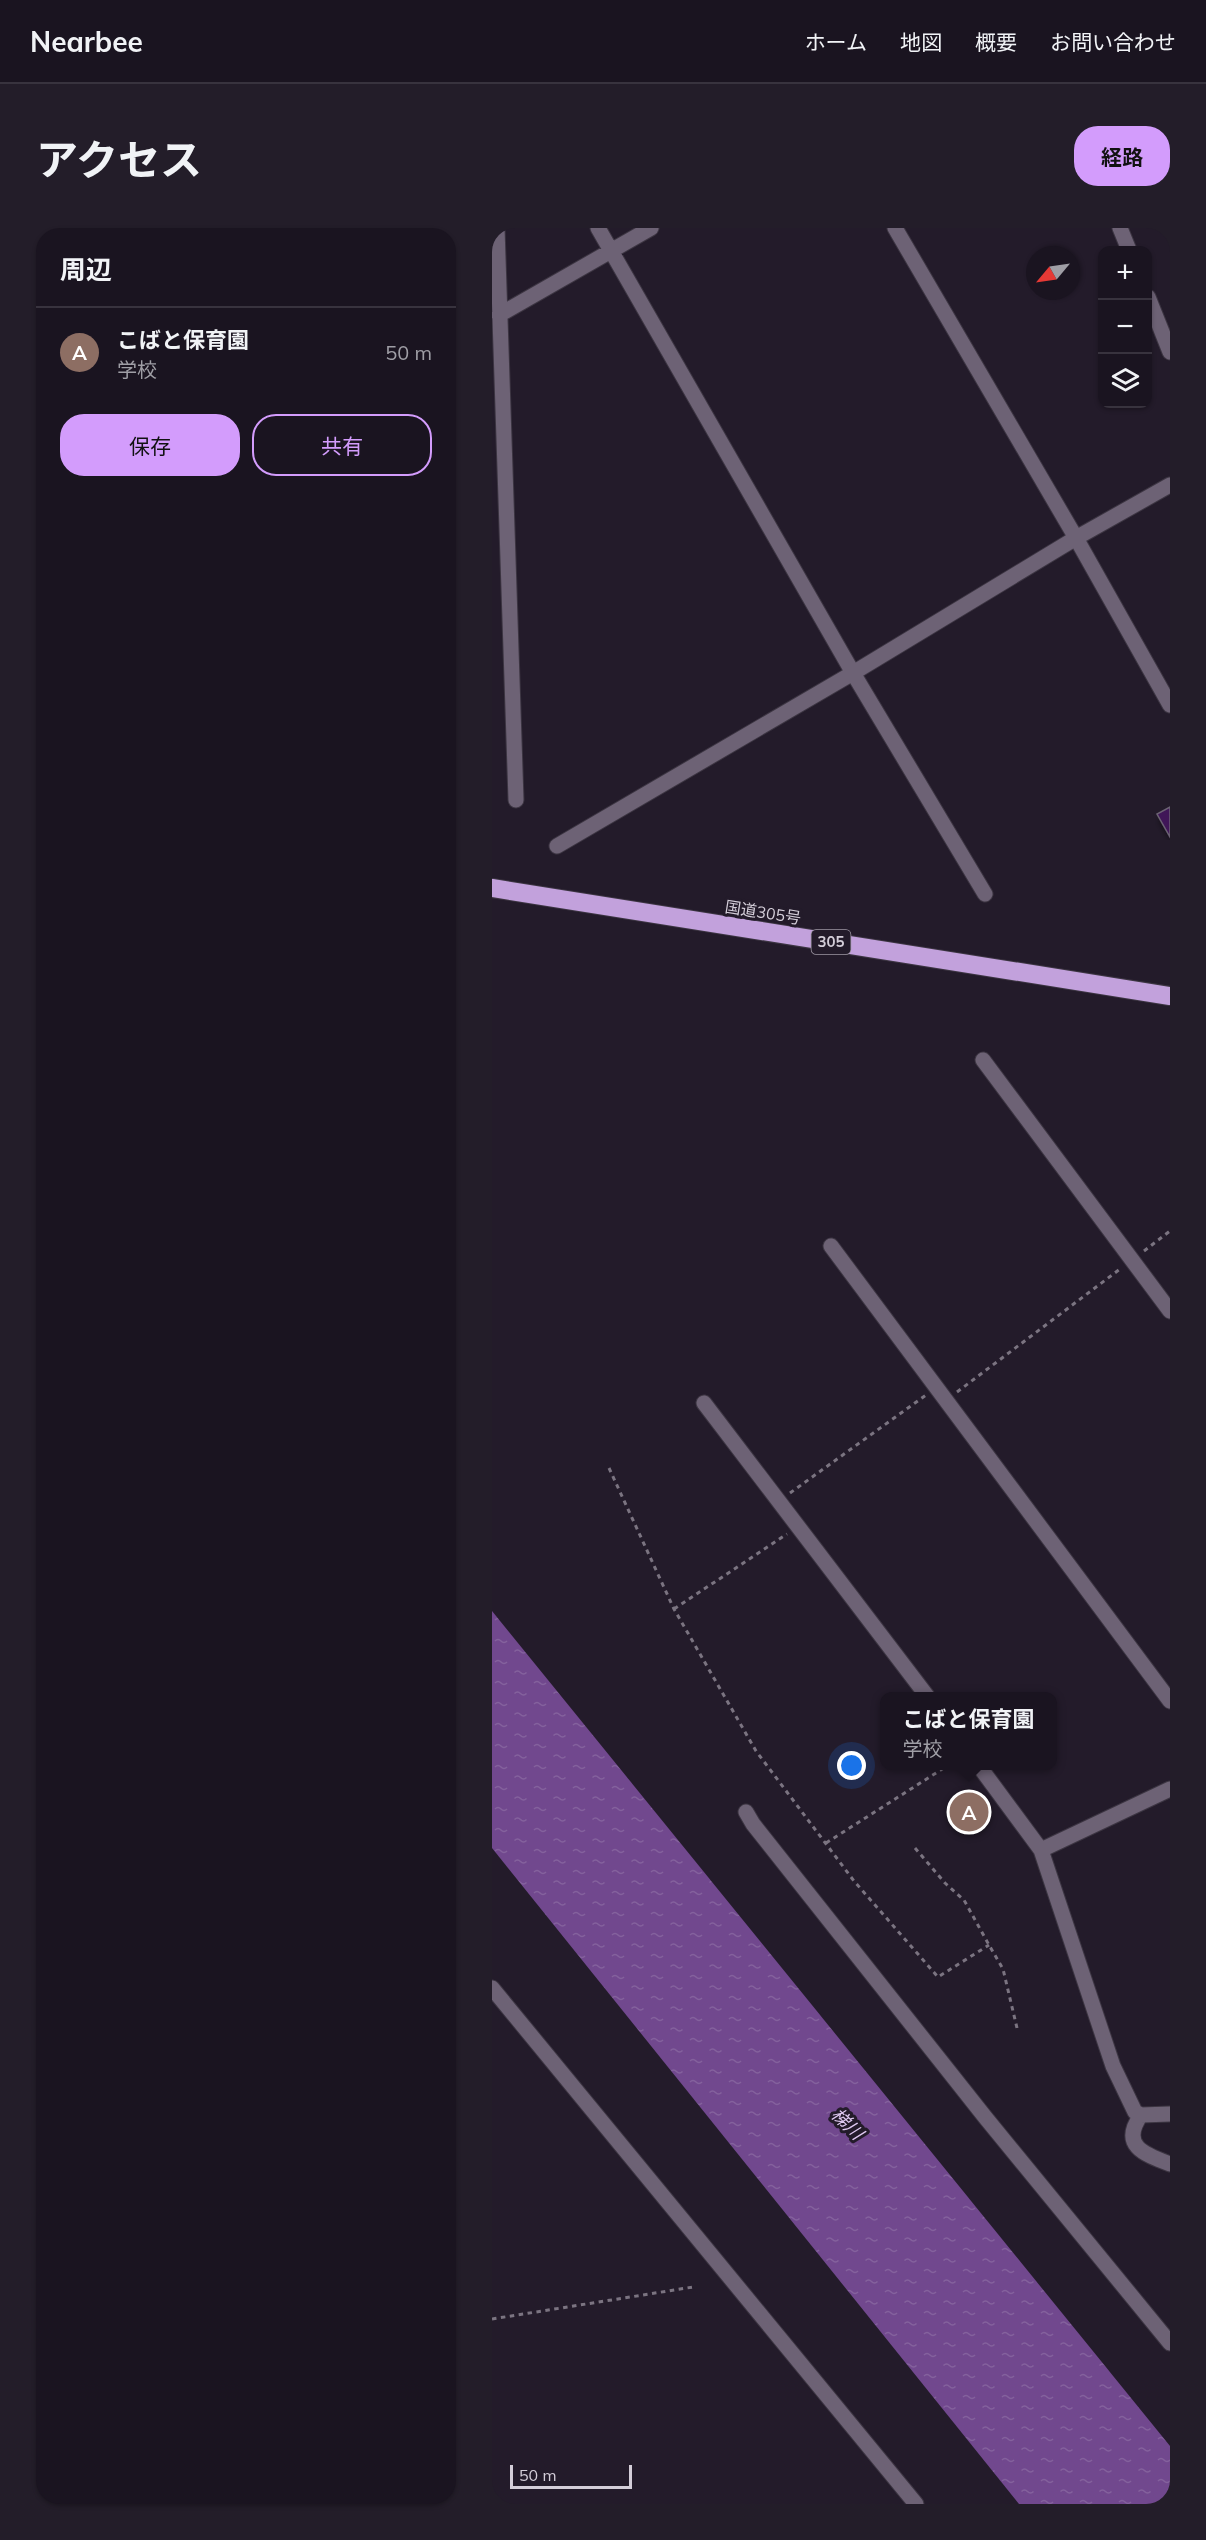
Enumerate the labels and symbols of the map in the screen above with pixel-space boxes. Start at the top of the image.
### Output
north arrow [1026,246,1080,300]
street label: 国道305号 [724,896,802,928]
road number: 305 [812,930,850,954]
your location [837,1751,866,1780]
pin: A [950,1790,988,1834]
water label: 梯川 [826,2103,870,2146]
scale bar [510,2462,632,2490]

